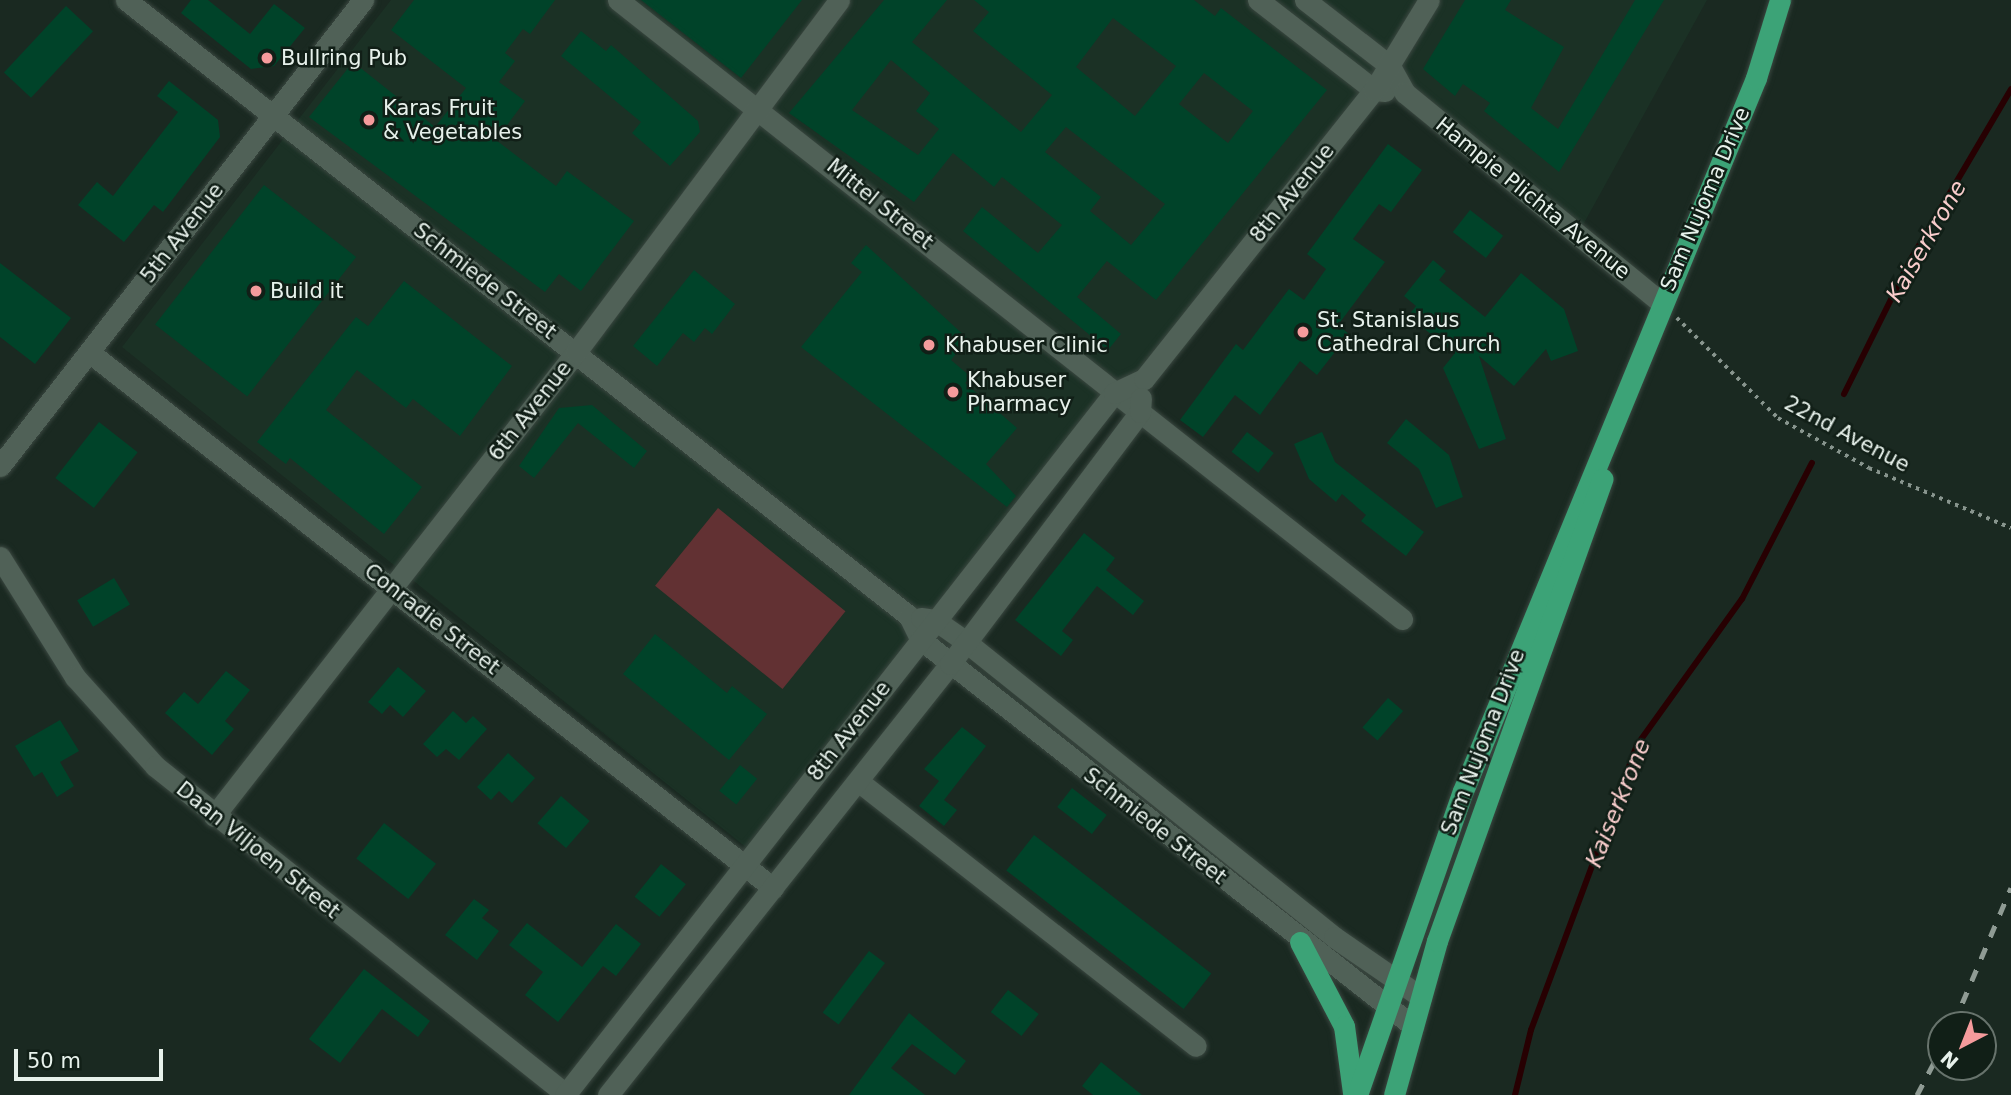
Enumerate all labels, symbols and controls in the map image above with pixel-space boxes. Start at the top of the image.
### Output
place label: Bullring Pub [281,45,407,71]
marker: Bullring Pub [259,50,275,66]
place label: Karas Fruit & Vegetables [383,95,522,145]
street label: Sam Nujoma Drive [1655,103,1755,295]
marker: Karas Fruit & Vegetables [361,112,377,128]
street label: Hampie Plichta Avenue [1431,112,1635,284]
street label: 8th Avenue [1245,139,1339,247]
street label: Mittel Street [822,153,938,255]
water label: Kaiserkrone [1880,175,1972,307]
street label: 5th Avenue [135,178,229,288]
street label: Schmiede Street [409,217,561,345]
place label: Build it [270,278,343,304]
marker: Build it [248,283,264,299]
place label: St. Stanislaus Cathedral Church [1317,307,1501,357]
marker: St. Stanislaus Cathedral Church [1295,324,1311,340]
place label: Khabuser Clinic [945,332,1108,358]
marker: Khabuser Clinic [919,335,939,355]
street label: 6th Avenue [483,356,577,466]
place label: Khabuser Pharmacy [967,367,1071,417]
marker: Khabuser Pharmacy [945,384,961,400]
street label: 22nd Avenue [1780,390,1914,478]
street label: Conradie Street [359,558,505,680]
street label: Sam Nujoma Drive [1436,646,1530,838]
street label: 8th Avenue [802,676,896,786]
water label: Kaiserkrone [1580,735,1656,871]
street label: Schmiede Street [1079,762,1231,890]
street label: Daan Viljoen Street [171,776,345,924]
north arrow [1927,1011,1997,1081]
scale bar [18,1036,166,1080]
text: N [1936,1047,1963,1074]
text: 50 m [27,1049,81,1073]

